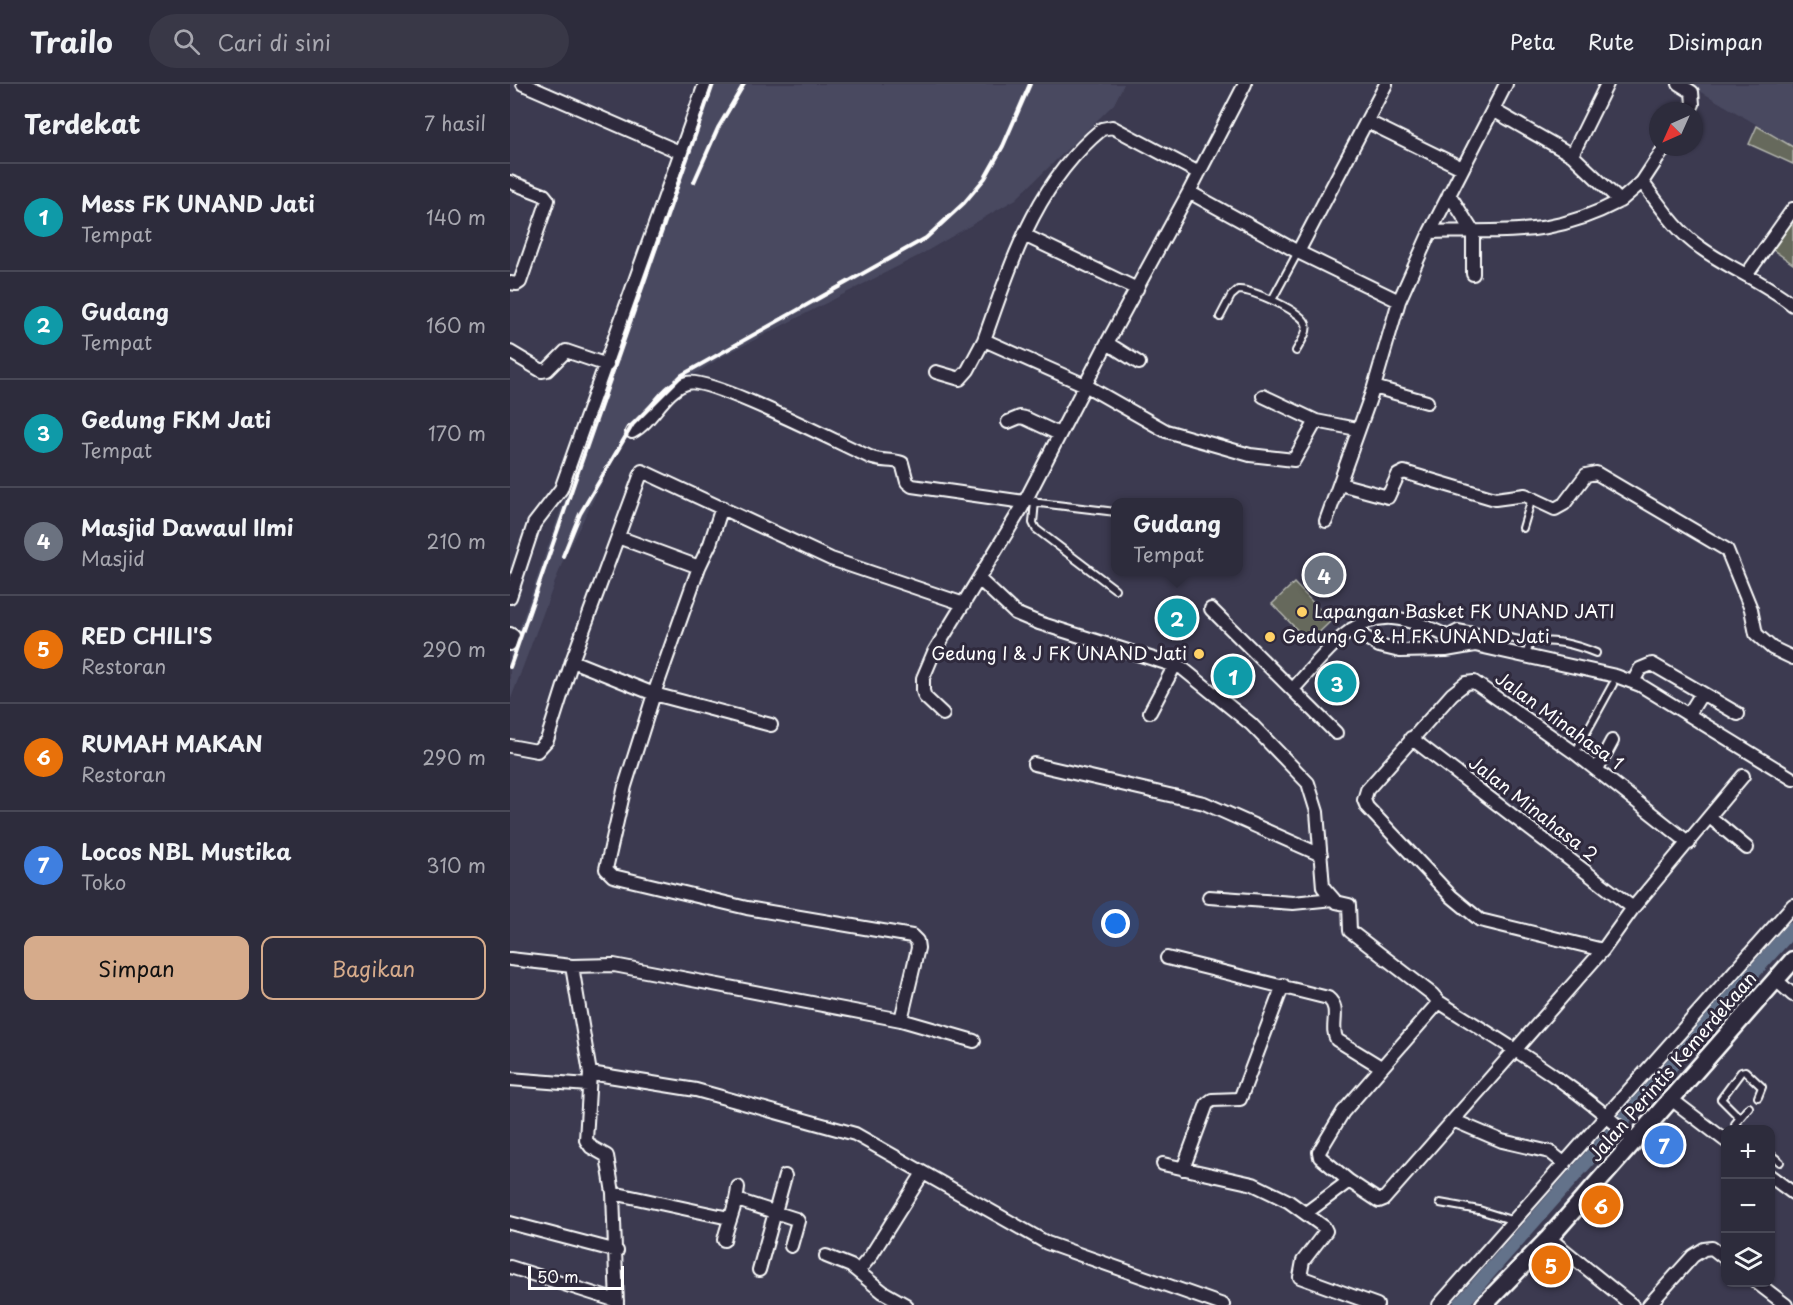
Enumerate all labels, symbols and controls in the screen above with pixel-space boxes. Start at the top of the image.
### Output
search box [149,14,569,68]
text: Trailo [30,20,113,63]
icon: search [170,25,203,58]
text: Cari di sini [218,25,331,58]
text: Peta [1510,25,1555,57]
text: Rute [1588,25,1634,57]
text: Disimpan [1667,25,1763,57]
north arrow [1649,102,1703,156]
text: Terdekat [24,104,141,143]
text: 7 hasil [424,108,486,138]
text: Mess FK UNAND Jati [81,186,315,219]
text: 1 [39,202,48,232]
text: 140 m [426,202,486,232]
text: Tempat [81,219,152,249]
text: Gudang [81,294,169,327]
text: 2 [36,310,51,340]
text: 160 m [426,310,486,340]
text: Tempat [81,327,152,357]
text: Gedung FKM Jati [81,402,271,435]
text: 3 [37,418,50,448]
text: 170 m [428,418,486,448]
text: Tempat [81,435,152,465]
popup [1111,498,1243,576]
text: Gudang [1133,506,1221,539]
text: Masjid Dawaul Ilmi [81,510,294,543]
text: 4 [37,526,50,556]
text: 210 m [427,526,486,556]
text: Tempat [1133,539,1204,569]
text: Masjid [81,543,145,573]
pin: 4 [1304,552,1344,598]
pin: 2 [1158,596,1196,640]
place label: Lapangan Basket FK UNAND JATI [1314,597,1615,624]
marker: Lapangan Basket FK UNAND JATI [1295,605,1309,619]
text: RED CHILI'S [81,618,213,651]
place label: Gedung G & H FK UNAND Jati [1282,622,1550,649]
marker: Gedung G & H FK UNAND Jati [1263,630,1277,644]
text: 5 [37,634,50,664]
text: 290 m [422,634,486,664]
place label: Gedung I & J FK UNAND Jati [931,639,1187,666]
marker: Gedung I & J FK UNAND Jati [1192,647,1206,661]
text: Restoran [81,651,166,681]
pin: 1 [1214,654,1252,698]
pin: 3 [1318,660,1356,706]
street label: Jalan Minahasa 1 [1490,664,1630,776]
text: RUMAH MAKAN [81,726,263,759]
text: 6 [36,742,51,772]
text: 290 m [422,742,486,772]
street label: Jalan Minahasa 2 [1463,749,1604,867]
text: Restoran [81,759,166,789]
text: Locos NBL Mustika [81,834,292,867]
text: 7 [38,850,49,880]
text: 310 m [426,850,486,880]
text: Toko [81,867,126,897]
your location [1101,909,1130,938]
button: Simpan [24,936,249,1000]
button: Bagikan [261,936,486,1000]
street label: Jalan Perintis Kemerdekaan [1582,965,1762,1167]
pin: 7 [1644,1122,1684,1168]
map controls [1721,1125,1775,1287]
button: + [1721,1125,1775,1179]
button: − [1721,1179,1775,1233]
pin: 6 [1582,1182,1620,1228]
button: layers [1721,1233,1775,1287]
pin: 5 [1532,1242,1570,1288]
scale bar [528,1263,624,1290]
text: 50 m [537,1264,578,1288]

